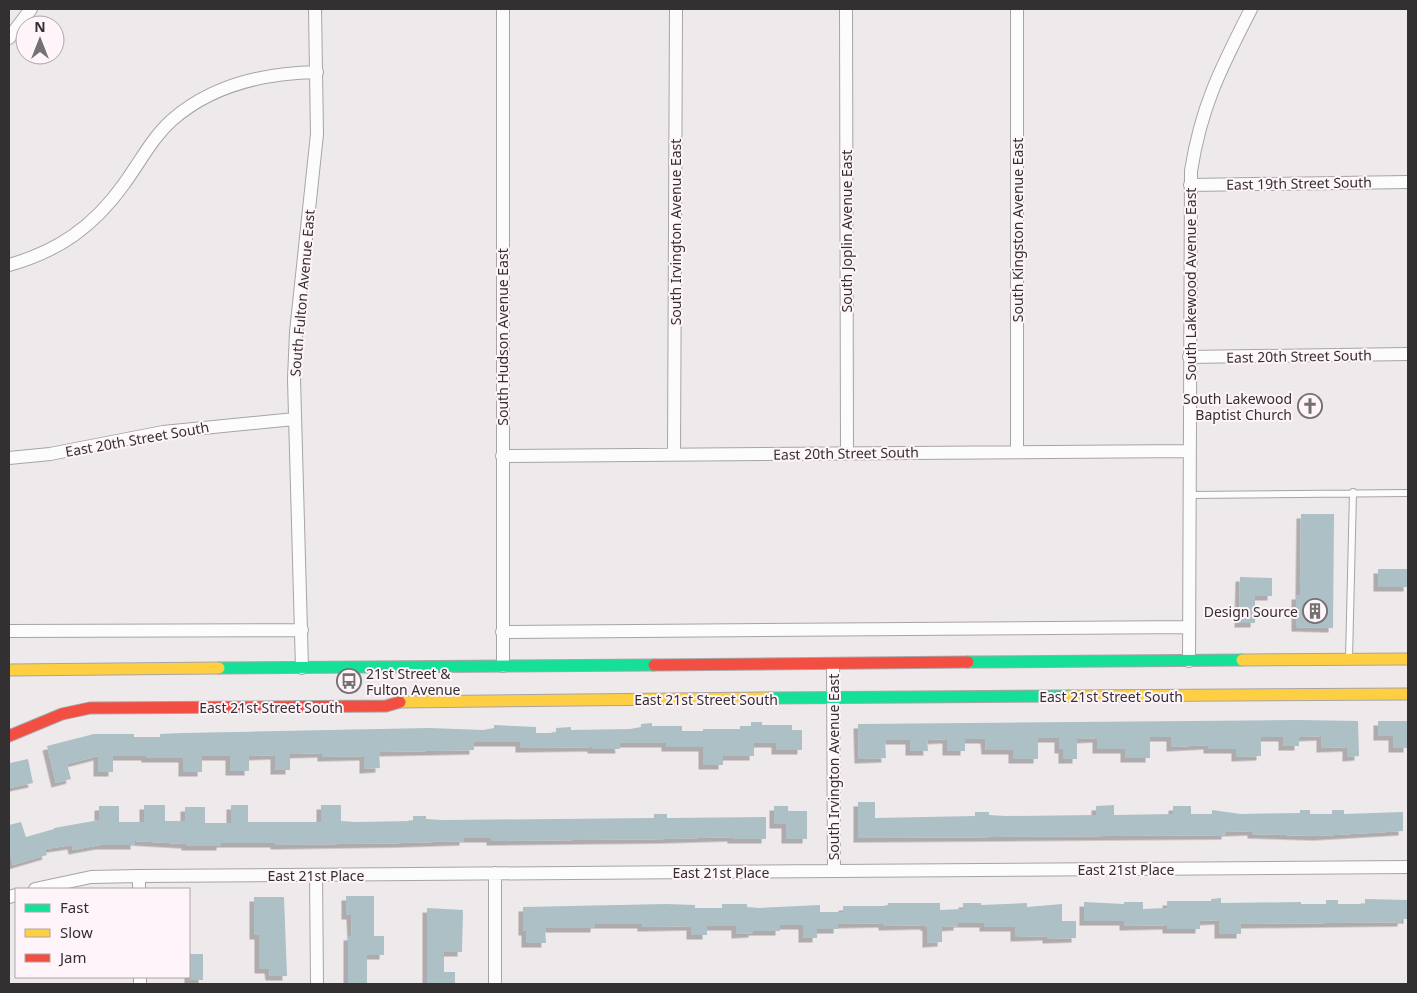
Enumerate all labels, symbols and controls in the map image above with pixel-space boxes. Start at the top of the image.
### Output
north arrow [15,15,65,65]
text: N [34,17,46,36]
street label: South Kingston Avenue East [1008,138,1027,322]
street label: South Irvington Avenue East [666,139,685,325]
street label: South Joplin Avenue East [837,150,856,312]
street label: East 19th Street South [1226,172,1372,194]
street label: South Lakewood Avenue East [1181,188,1200,380]
street label: South Fulton Avenue East [285,209,319,377]
street label: South Hudson Avenue East [493,248,512,426]
street label: East 20th Street South [1226,345,1372,367]
place label: South Lakewood Baptist Church [1183,389,1292,424]
church icon: South Lakewood Baptist Church [1297,393,1323,419]
street label: East 20th Street South [64,417,210,461]
street label: East 20th Street South [773,442,919,464]
building icon: Design Source [1302,598,1328,624]
place label: Design Source [1204,602,1298,621]
place label: 21st Street & Fulton Avenue [366,664,461,699]
bus stop icon: 21st Street & Fulton Avenue [336,668,362,694]
street label: South Irvington Avenue East [824,674,843,860]
street label: East 21st Street South [1039,687,1183,706]
street label: East 21st Street South [634,690,778,709]
street label: East 21st Street South [199,698,343,717]
street label: East 21st Place [1077,860,1175,879]
street label: East 21st Place [672,863,770,882]
street label: East 21st Place [267,866,365,885]
legend [15,888,190,978]
text: Fast [60,897,89,917]
text: Slow [60,922,93,942]
text: Jam [58,947,87,967]

